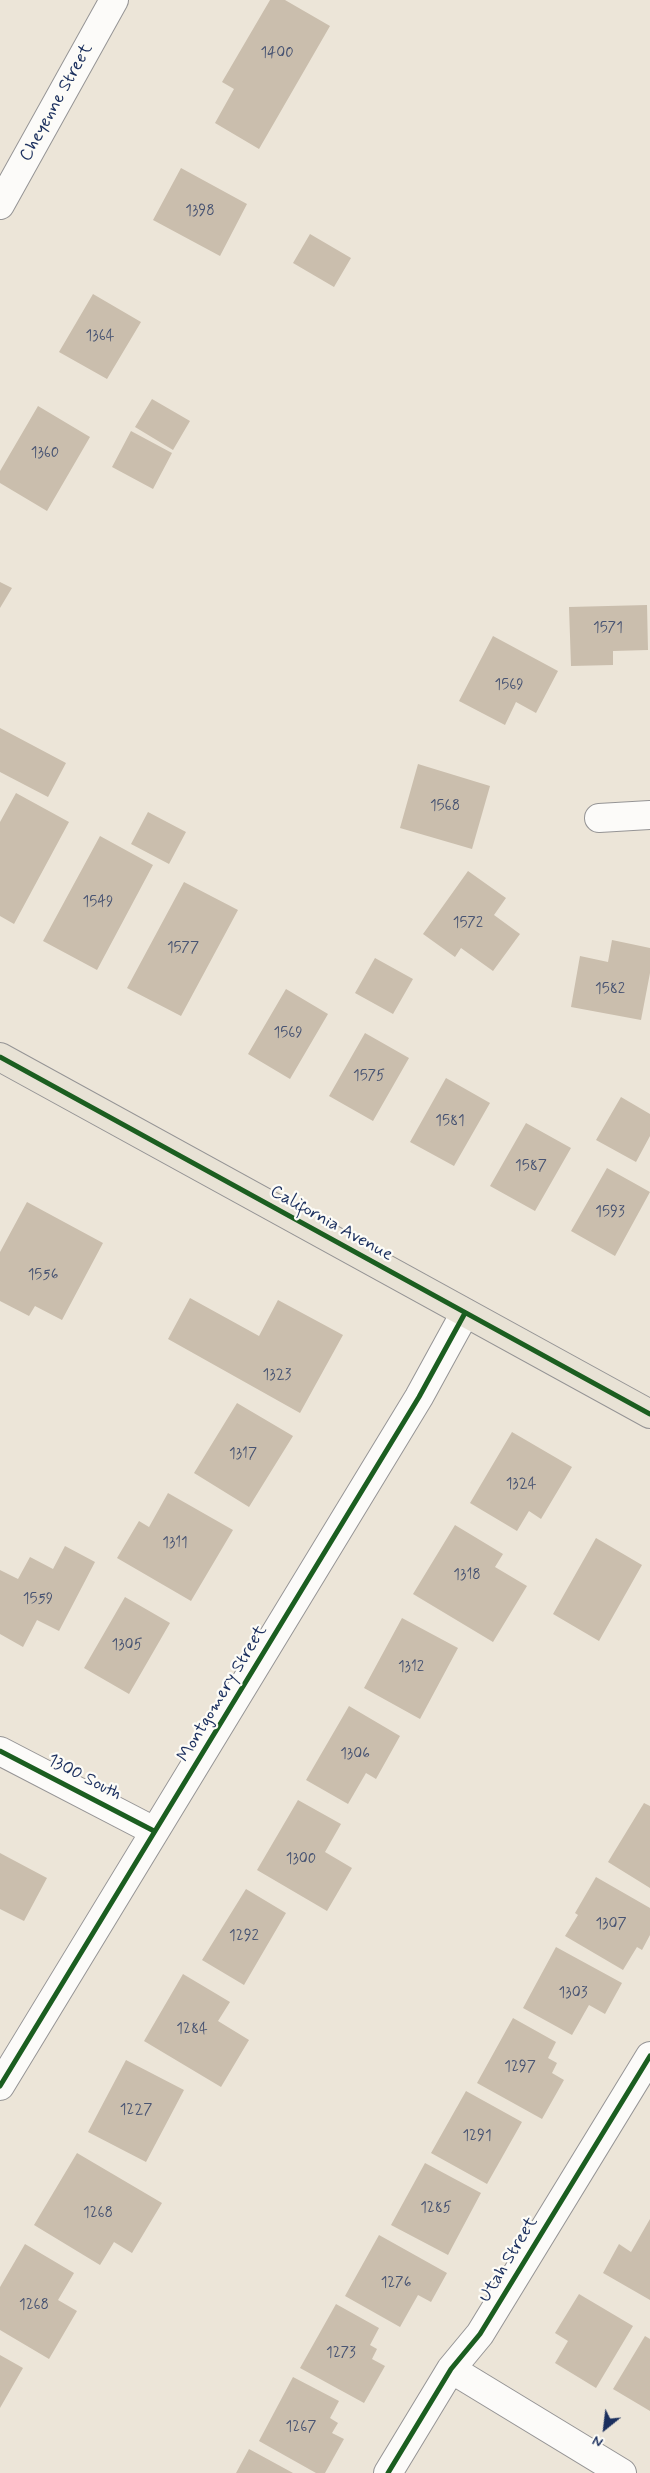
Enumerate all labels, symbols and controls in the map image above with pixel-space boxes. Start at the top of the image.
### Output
street label: Cheyenne Street [16,40,98,166]
house number: 1400 [260,45,294,63]
house number: 1398 [185,203,215,221]
house number: 1364 [86,328,114,346]
house number: 1360 [31,445,59,463]
house number: 1571 [593,620,623,638]
house number: 1569 [494,677,524,695]
house number: 1568 [430,798,460,816]
house number: 1549 [83,894,113,912]
house number: 1572 [453,915,483,933]
house number: 1577 [167,940,199,958]
house number: 1582 [595,981,625,999]
house number: 1569 [273,1025,303,1043]
house number: 1575 [353,1068,385,1086]
house number: 1581 [435,1113,465,1131]
house number: 1587 [515,1158,547,1176]
street label: California Avenue [266,1181,396,1267]
house number: 1593 [595,1204,625,1222]
house number: 1556 [28,1267,58,1285]
house number: 1323 [263,1367,291,1385]
house number: 1317 [229,1446,257,1464]
house number: 1324 [506,1476,536,1494]
house number: 1311 [162,1535,188,1553]
house number: 1318 [453,1567,481,1585]
house number: 1559 [23,1591,53,1609]
street label: Montgomery Street [174,1622,272,1766]
house number: 1305 [111,1637,143,1655]
house number: 1312 [398,1659,424,1677]
house number: 1306 [340,1746,370,1764]
street label: 1300 South [43,1750,125,1806]
house number: 1300 [286,1851,316,1869]
house number: 1307 [595,1916,627,1934]
house number: 1292 [229,1928,259,1946]
house number: 1303 [559,1985,587,2003]
house number: 1284 [176,2021,208,2039]
house number: 1297 [504,2059,536,2077]
house number: 1227 [120,2102,152,2120]
house number: 1291 [462,2128,492,2146]
house number: 1285 [420,2200,452,2218]
house number: 1268 [83,2205,113,2223]
street label: Utah Street [475,2213,543,2307]
house number: 1276 [381,2275,411,2293]
house number: 1268 [19,2297,49,2315]
house number: 1273 [326,2345,356,2363]
north arrow [580,2403,630,2453]
house number: 1267 [286,2419,316,2437]
text: N [589,2431,606,2451]

